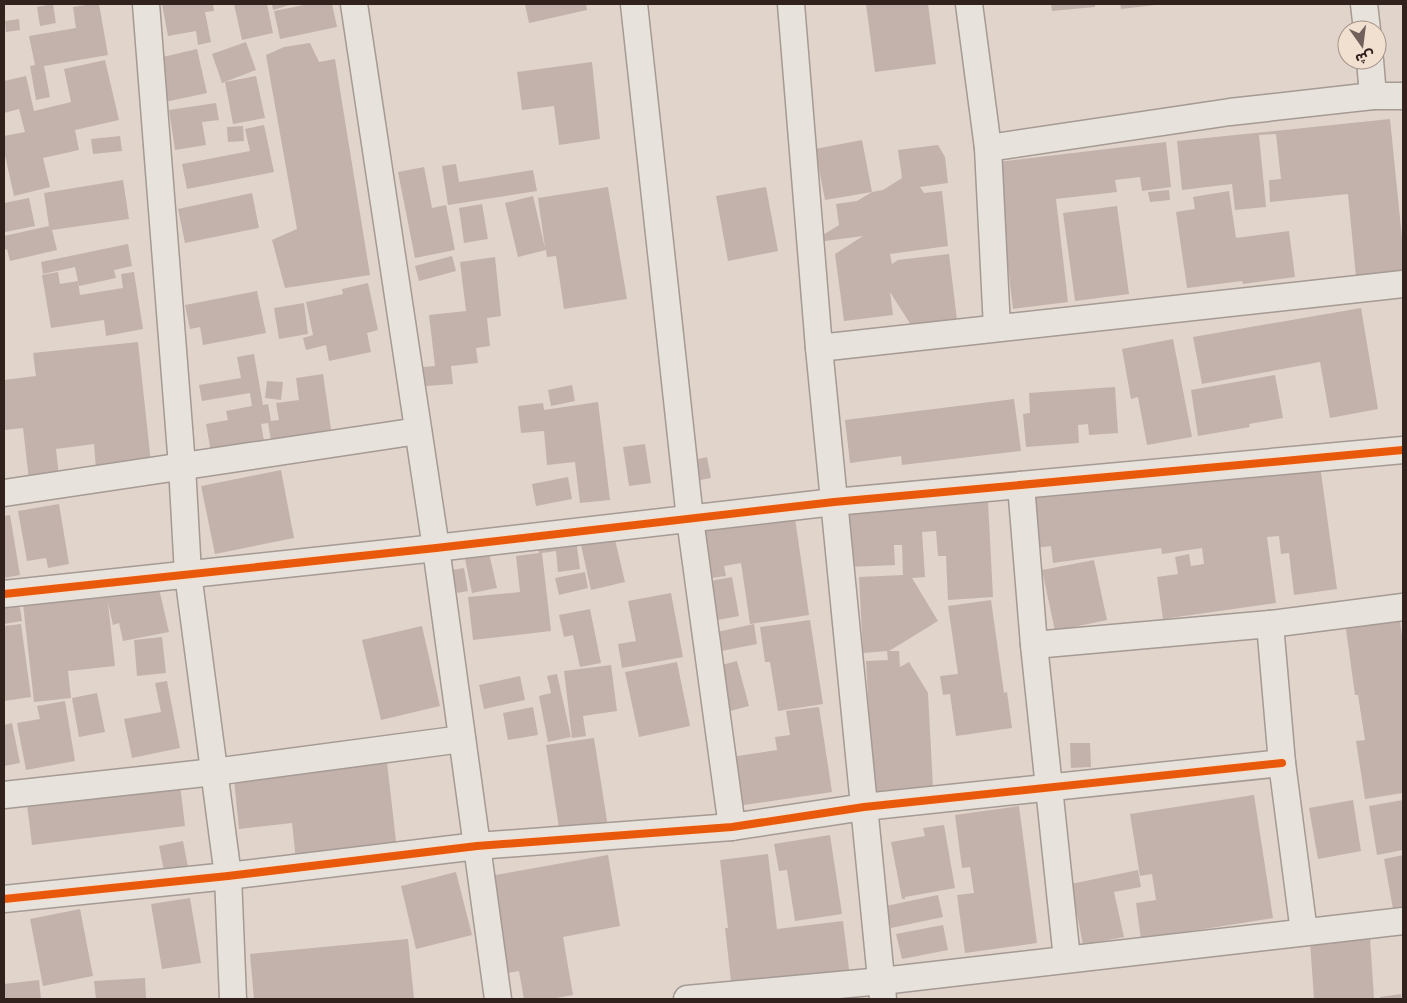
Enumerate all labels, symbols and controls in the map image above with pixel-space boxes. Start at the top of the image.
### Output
north arrow [1337,20,1387,70]
text: ش [1352,41,1378,74]

